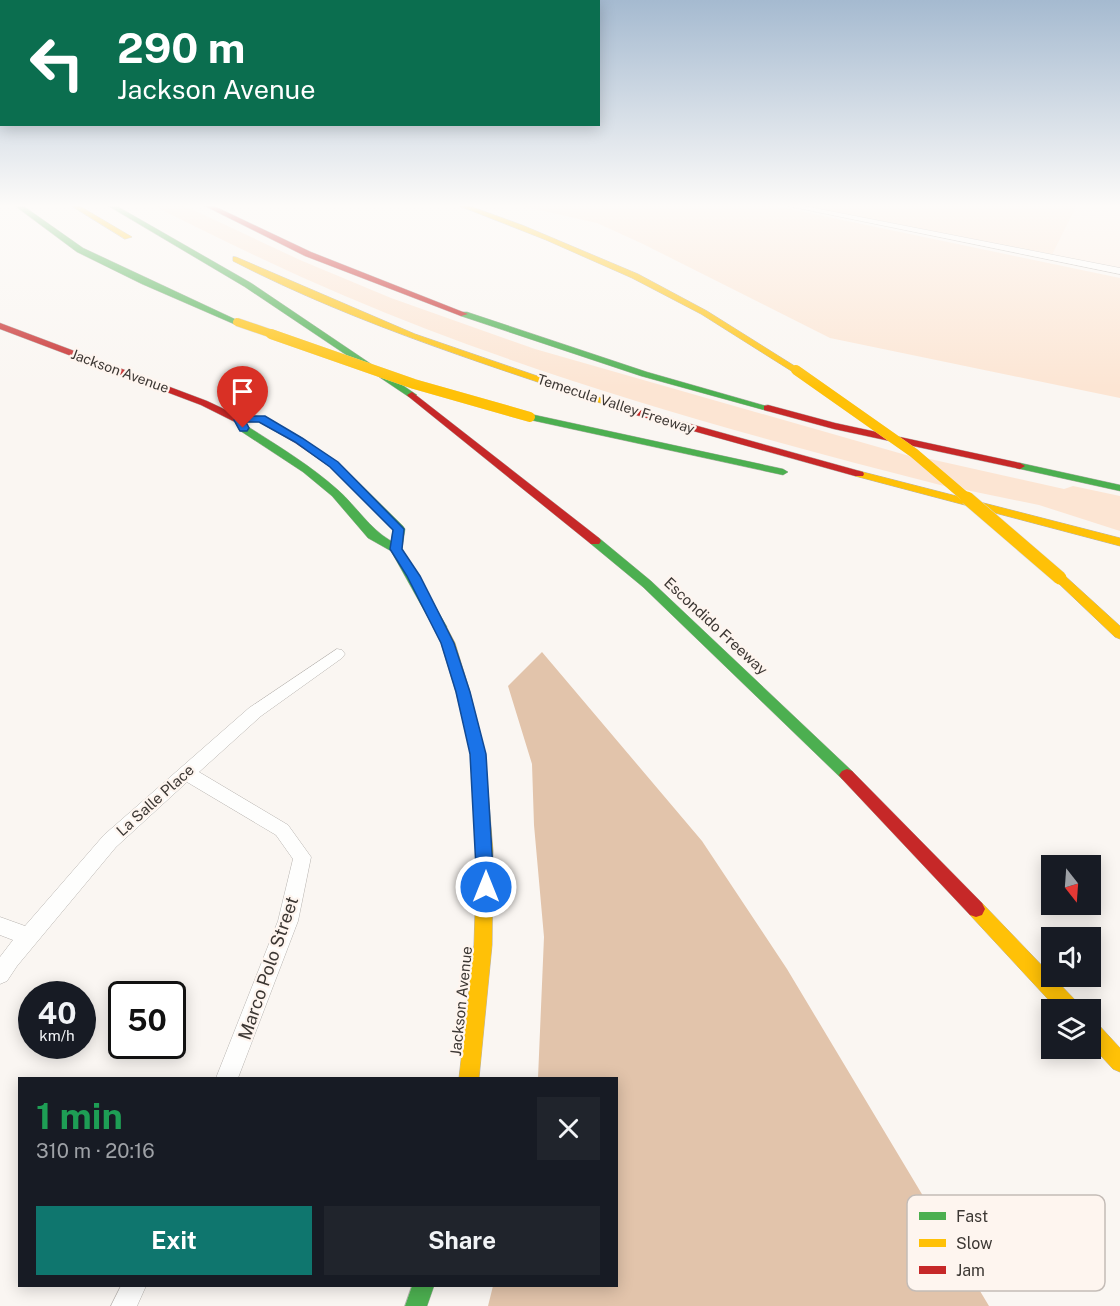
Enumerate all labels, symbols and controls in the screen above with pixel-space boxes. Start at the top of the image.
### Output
text: 290 m [117,23,245,72]
icon: left [18,24,96,102]
text: Jackson Avenue [117,73,316,105]
street label: Jackson Avenue [69,346,171,396]
pin [217,366,268,428]
street label: Temecula Valley Freeway [535,371,697,437]
icon: arrive [226,375,259,408]
street label: Escondido Freeway [661,574,771,678]
street label: La Salle Place [113,761,197,839]
position arrow [454,855,518,919]
north arrow [1041,855,1101,915]
map controls [1041,855,1101,1059]
street label: Marco Polo Street [234,893,302,1043]
button: sound [1041,927,1101,987]
street label: Jackson Avenue [447,945,475,1057]
speed limit sign: 50 [108,981,186,1059]
text: 40 [37,995,77,1031]
button: layers [1041,999,1101,1059]
text: km/h [39,1027,75,1044]
text: 1 min [36,1095,123,1137]
button: close [537,1097,600,1160]
text: 310 m · 20:16 [36,1139,155,1163]
legend [907,1195,1105,1291]
button: Exit [36,1206,312,1275]
button: Share [324,1206,600,1275]
text: Fast [956,1207,988,1226]
text: Slow [956,1234,993,1253]
text: Jam [956,1261,985,1280]

